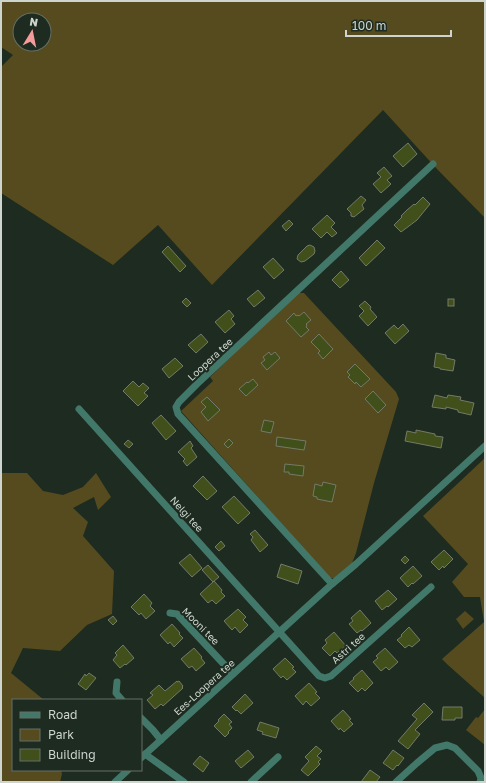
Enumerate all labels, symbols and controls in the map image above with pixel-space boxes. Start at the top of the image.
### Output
north arrow [12,12,52,52]
scale bar [346,12,451,38]
text: N [29,15,39,29]
text: 100 m [352,18,386,33]
street label: Loopera tee [185,335,235,383]
street label: Nelgi tee [168,494,206,534]
street label: Mooni tee [180,605,222,647]
street label: Astri tee [329,630,367,666]
street label: Ees-Loopera tee [171,656,237,718]
legend [12,699,142,771]
text: Road [48,707,77,722]
text: Park [48,727,74,742]
text: Building [48,747,96,762]

